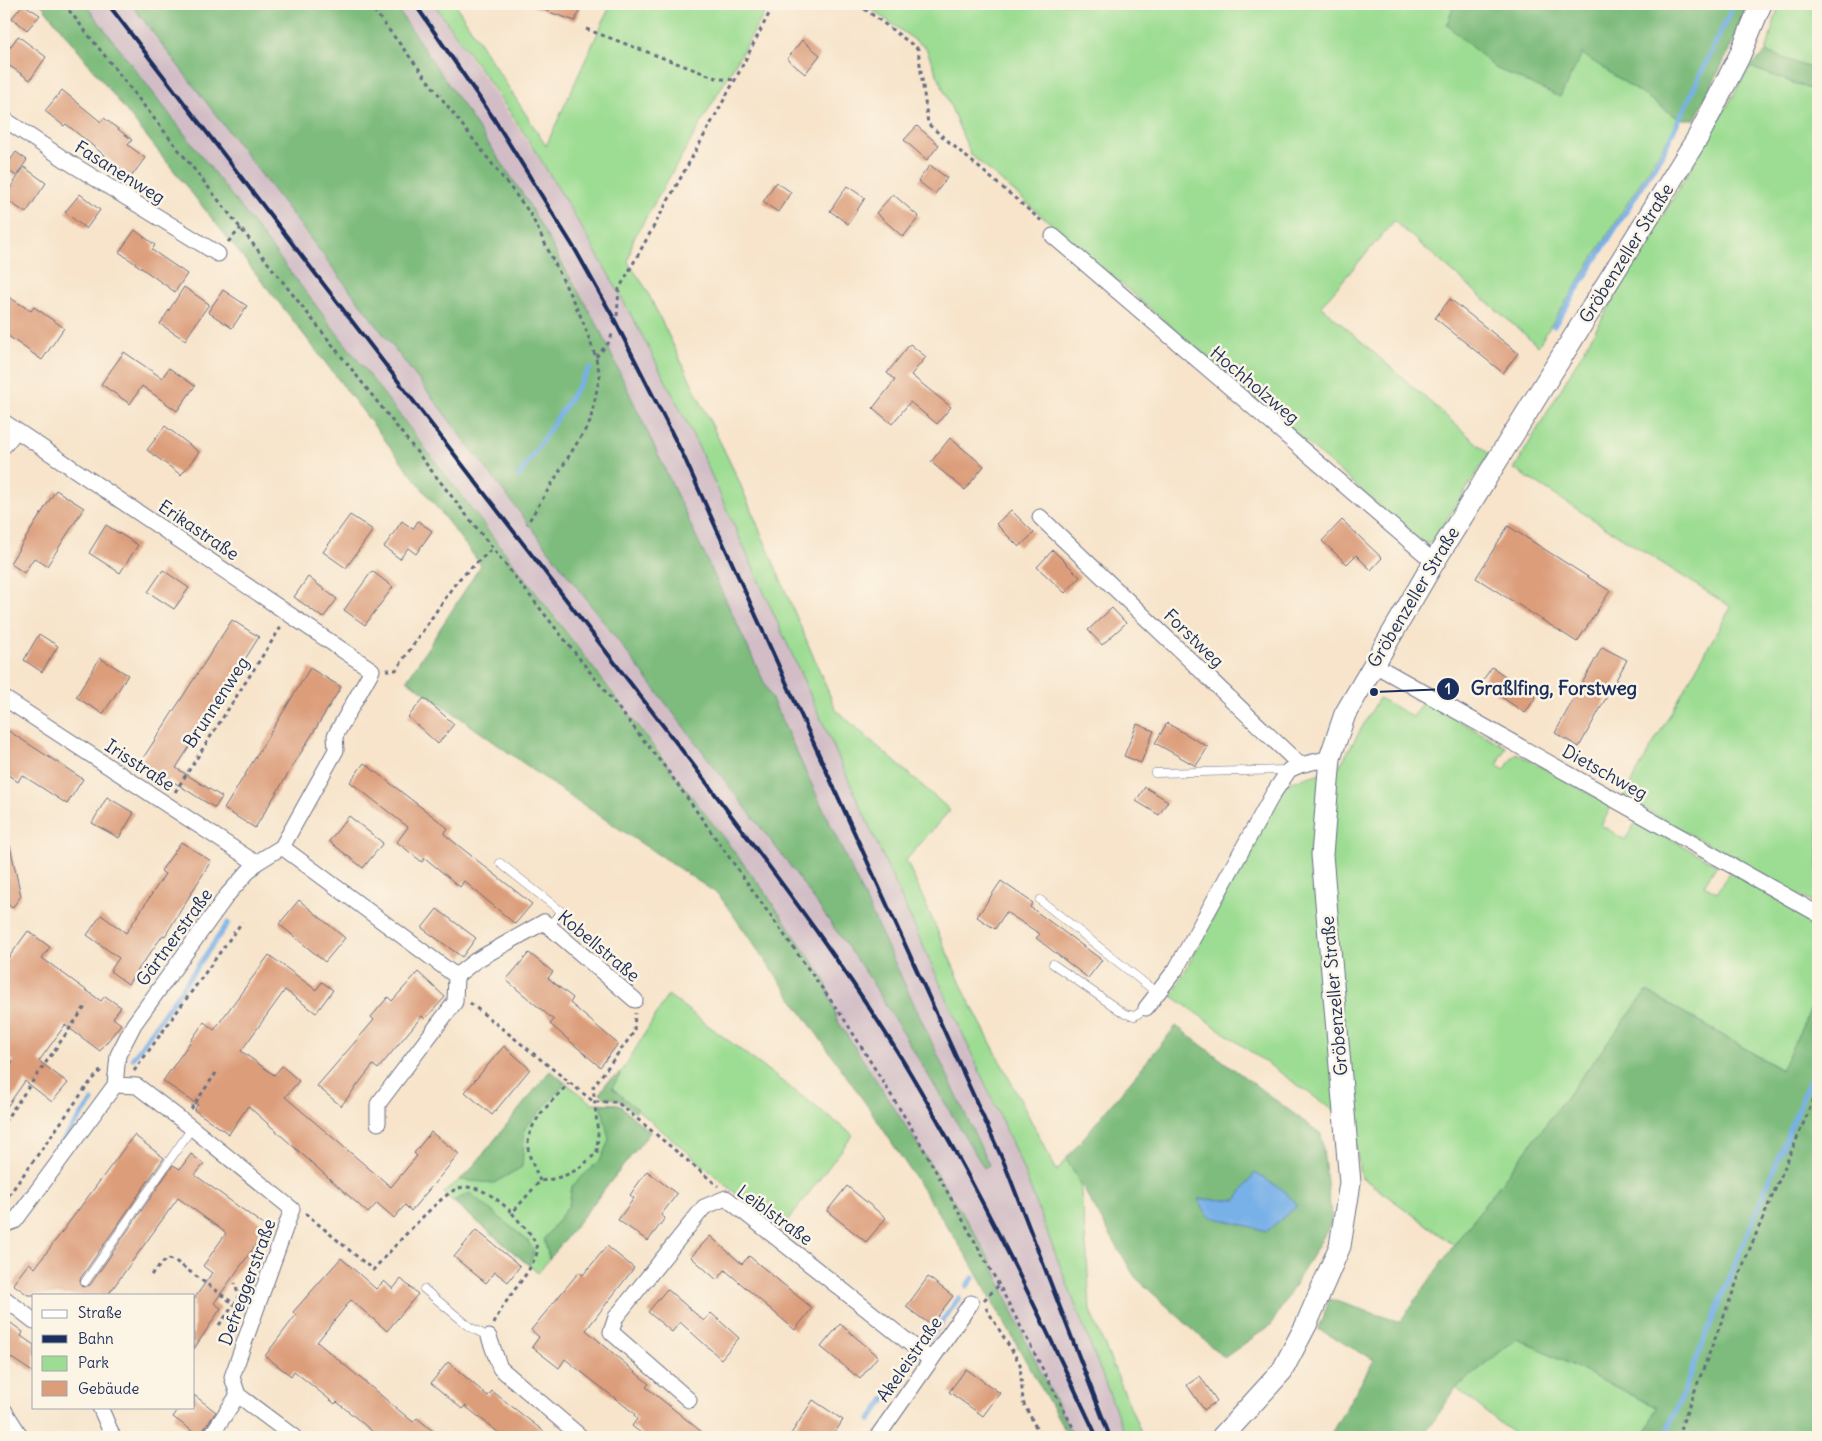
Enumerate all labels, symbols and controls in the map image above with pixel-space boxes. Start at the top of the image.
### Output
street label: Fasanenweg [70,135,170,209]
street label: Gröbenzeller Straße [1574,179,1678,327]
street label: Hochholzweg [1206,341,1304,429]
street label: Erikastraße [154,495,244,565]
street label: Gröbenzeller Straße [1362,522,1464,672]
street label: Forstweg [1159,604,1229,672]
street label: Brunnenweg [178,652,254,752]
callout: Graßlfing, Forstweg [1436,672,1647,706]
text: Graßlfing, Forstweg [1471,676,1637,700]
text: 1 [1445,679,1451,698]
street label: Irisstraße [101,734,179,796]
street label: Dietschweg [1558,739,1652,805]
street label: Gärtnerstraße [131,884,217,990]
street label: Kobellstraße [553,905,645,987]
street label: Gröbenzeller Straße [1316,915,1352,1077]
street label: Leiblstraße [733,1180,817,1250]
street label: Defreggerstraße [213,1215,281,1349]
legend [32,1294,195,1408]
text: Straße [78,1303,122,1322]
street label: Akeleistraße [871,1312,947,1406]
text: Bahn [78,1329,114,1348]
text: Park [78,1353,109,1372]
text: Gebäude [78,1379,139,1398]

